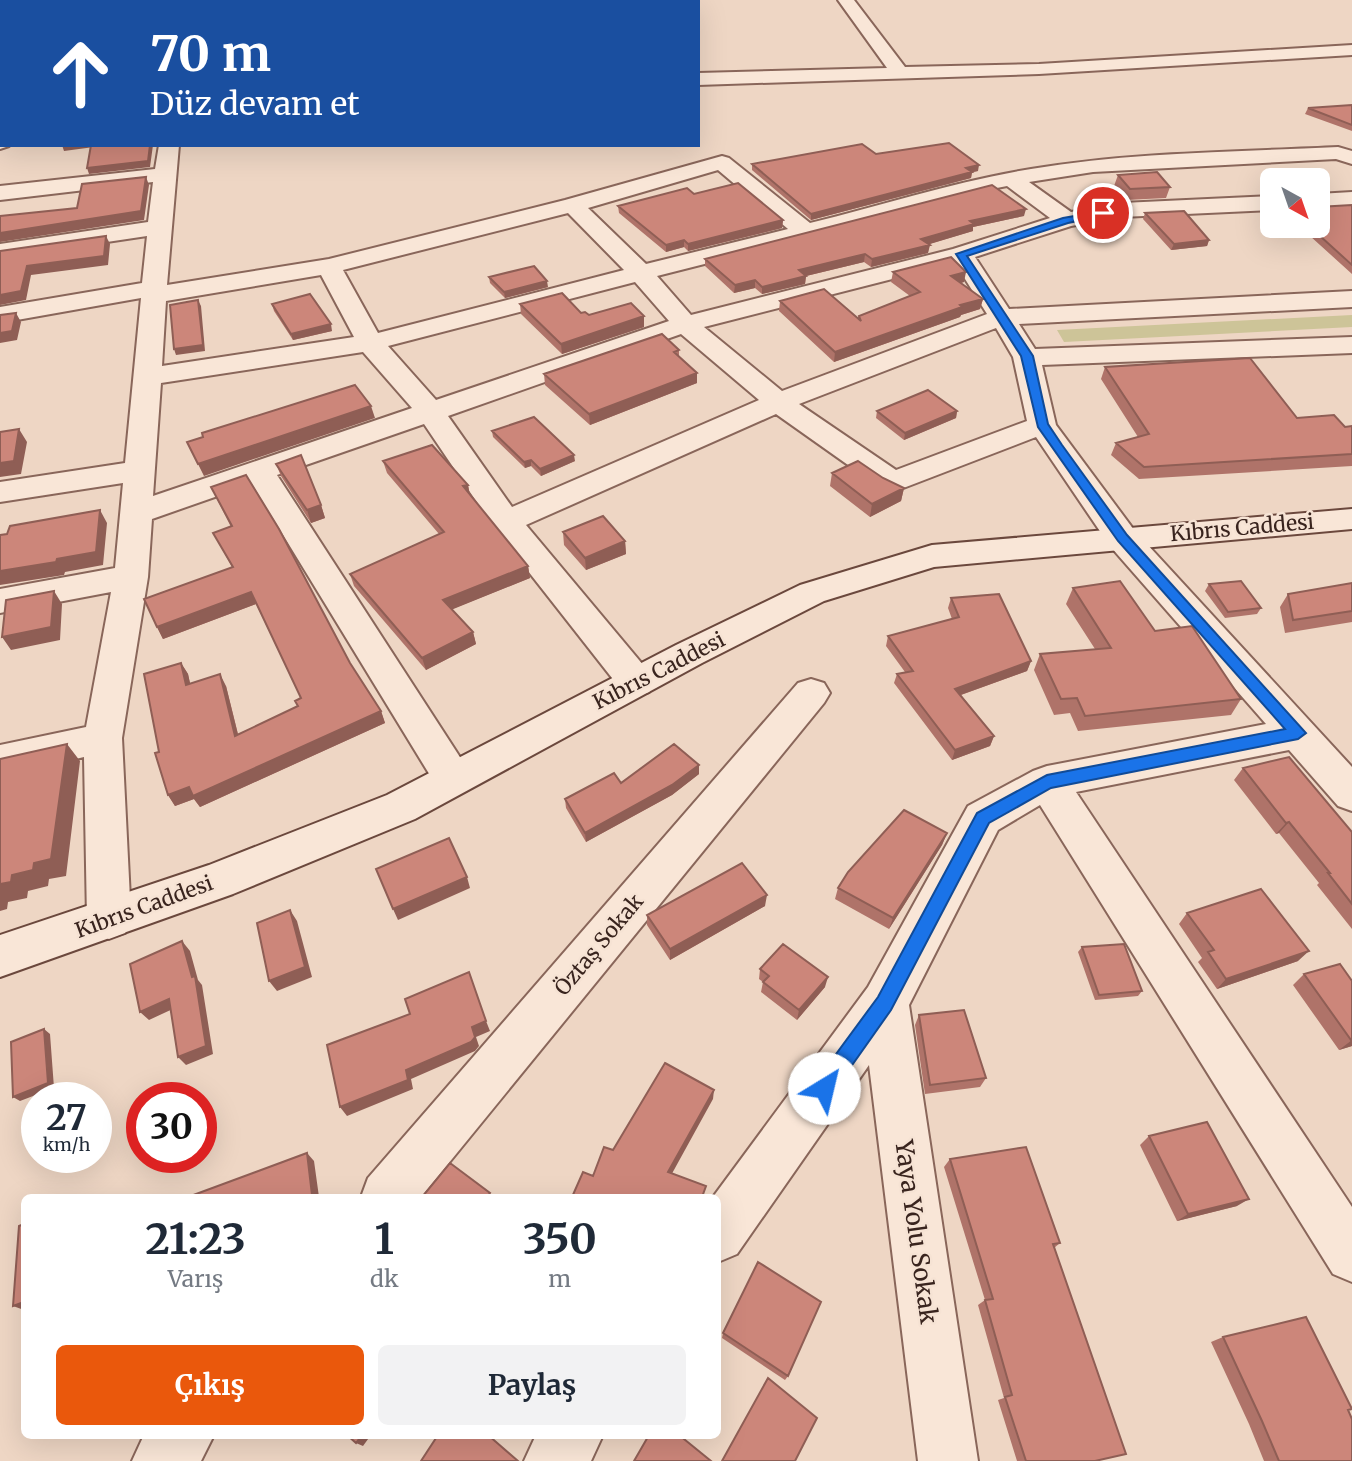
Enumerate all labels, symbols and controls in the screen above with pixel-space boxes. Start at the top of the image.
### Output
text: 70 m [150,23,271,84]
icon: ahead [35,28,126,119]
text: Düz devam et [150,84,360,124]
north arrow [1260,168,1330,238]
map controls [1260,168,1330,238]
pin [1073,183,1133,243]
icon: arrive [1084,194,1122,232]
street label: Kıbrıs Caddesi [1169,508,1315,547]
street label: Kıbrıs Caddesi [588,626,729,715]
street label: Kıbrıs Caddesi [71,869,216,944]
street label: Öztaş Sokak [548,888,649,1001]
position arrow [787,1051,861,1125]
speed limit sign: 30 [126,1082,217,1173]
text: 27 [46,1096,87,1140]
text: km/h [43,1133,90,1156]
street label: Yaya Yolu Sokak [888,1137,945,1327]
text: 21:23 [145,1213,246,1265]
text: 1 [375,1213,394,1265]
text: 350 [523,1213,597,1265]
text: Varış [168,1264,223,1293]
text: dk [370,1264,398,1293]
text: m [548,1264,571,1293]
button: Çıkış [56,1345,364,1425]
button: Paylaş [378,1345,686,1425]

